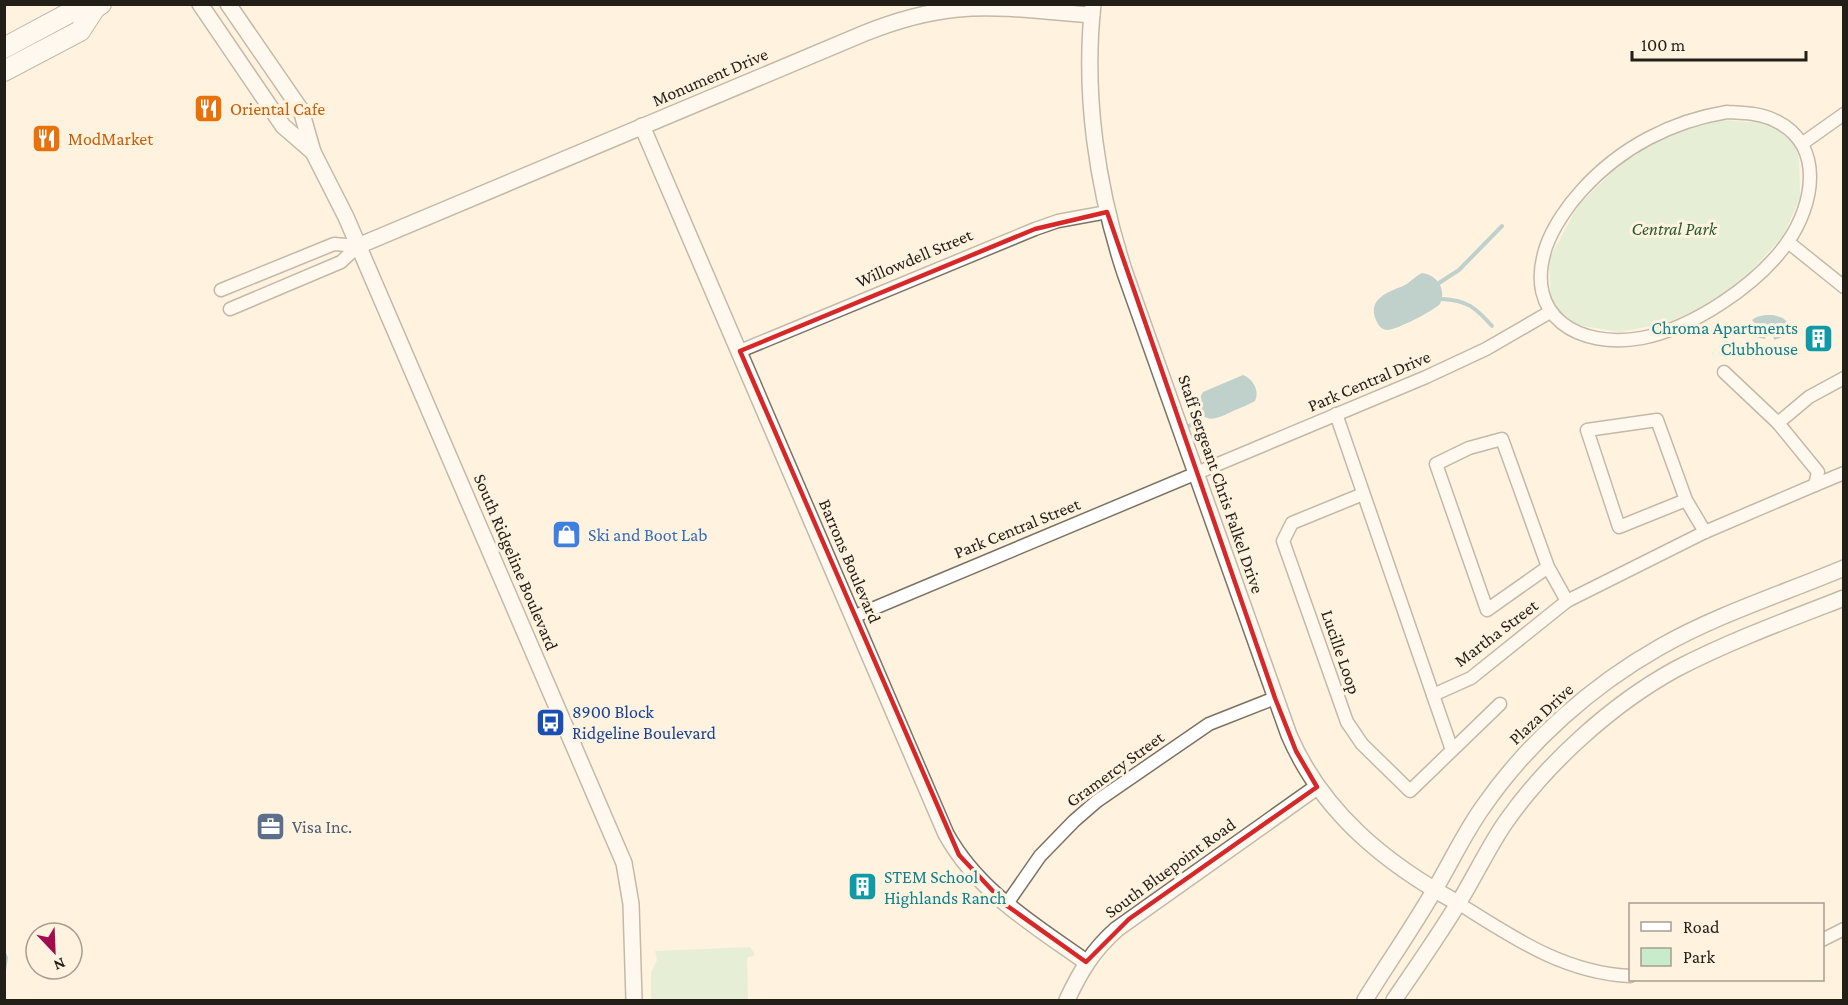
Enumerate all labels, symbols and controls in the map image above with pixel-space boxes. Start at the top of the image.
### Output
scale bar [1632,24,1806,62]
text: 100 m [1641,35,1686,55]
street label: Monument Drive [649,44,771,110]
restaurant icon: Oriental Cafe [193,93,225,125]
place label: Oriental Cafe [230,99,325,119]
restaurant icon: ModMarket [31,123,63,155]
place label: ModMarket [68,129,154,149]
park label: Central Park [1631,219,1718,239]
street label: Willowdell Street [853,224,976,292]
place label: Chroma Apartments Clubhouse [1651,318,1798,359]
building icon: Chroma Apartments Clubhouse [1803,322,1835,354]
street label: Park Central Drive [1305,346,1433,416]
street label: Staff Sergeant Chris Falkel Drive [1174,372,1268,596]
street label: South Ridgeline Boulevard [470,471,563,654]
street label: Park Central Street [951,493,1084,562]
street label: Barrons Boulevard [815,496,885,626]
shop icon: Ski and Boot Lab [551,519,583,551]
place label: Ski and Boot Lab [588,525,708,545]
street label: Martha Street [1450,595,1542,671]
street label: Lucille Loop [1317,607,1365,697]
street label: Plaza Drive [1505,679,1577,749]
place label: 8900 Block Ridgeline Boulevard [572,702,717,743]
bus stop icon: 8900 Block Ridgeline Boulevard [535,706,567,738]
street label: Gramercy Street [1062,726,1168,811]
office icon: Visa Inc. [255,811,287,843]
street label: South Bluepoint Road [1101,814,1240,922]
place label: Visa Inc. [292,817,352,837]
place label: STEM School Highlands Ranch [884,867,1007,908]
building icon: STEM School Highlands Ranch [847,871,879,903]
legend [1629,903,1824,981]
text: Road [1683,917,1720,937]
north arrow [24,921,84,981]
text: Park [1683,947,1715,967]
text: N [51,954,68,974]

